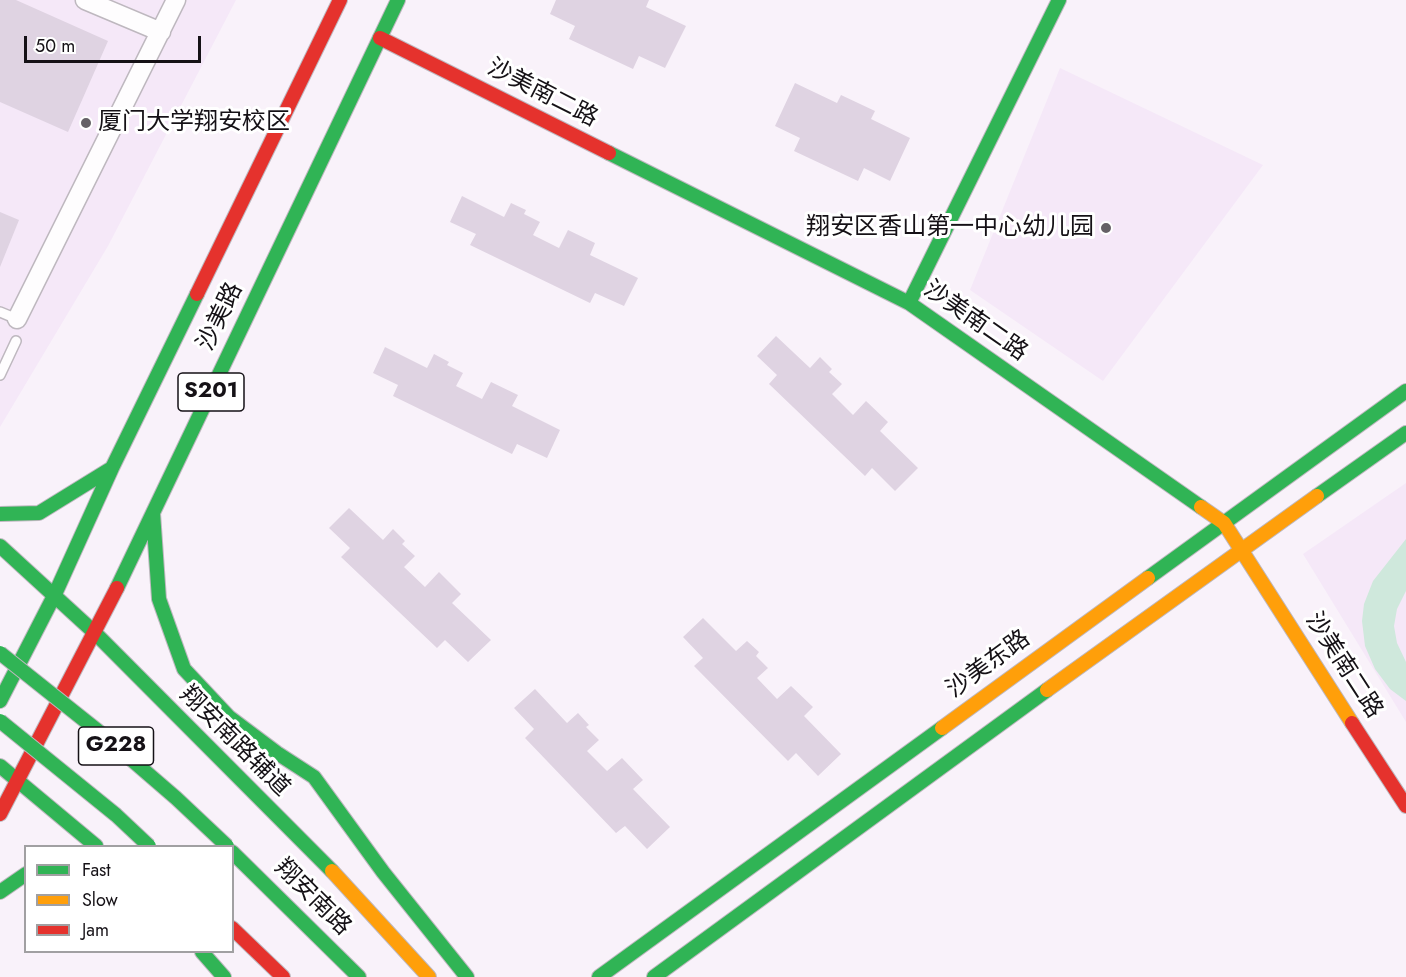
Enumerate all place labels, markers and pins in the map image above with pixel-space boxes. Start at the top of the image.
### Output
place label: 厦门大学翔安校区 [98,109,290,137]
marker: 厦门大学翔安校区 [79,116,93,130]
place label: 翔安区香山第一中心幼儿园 [806,214,1094,242]
marker: 翔安区香山第一中心幼儿园 [1099,221,1113,235]

